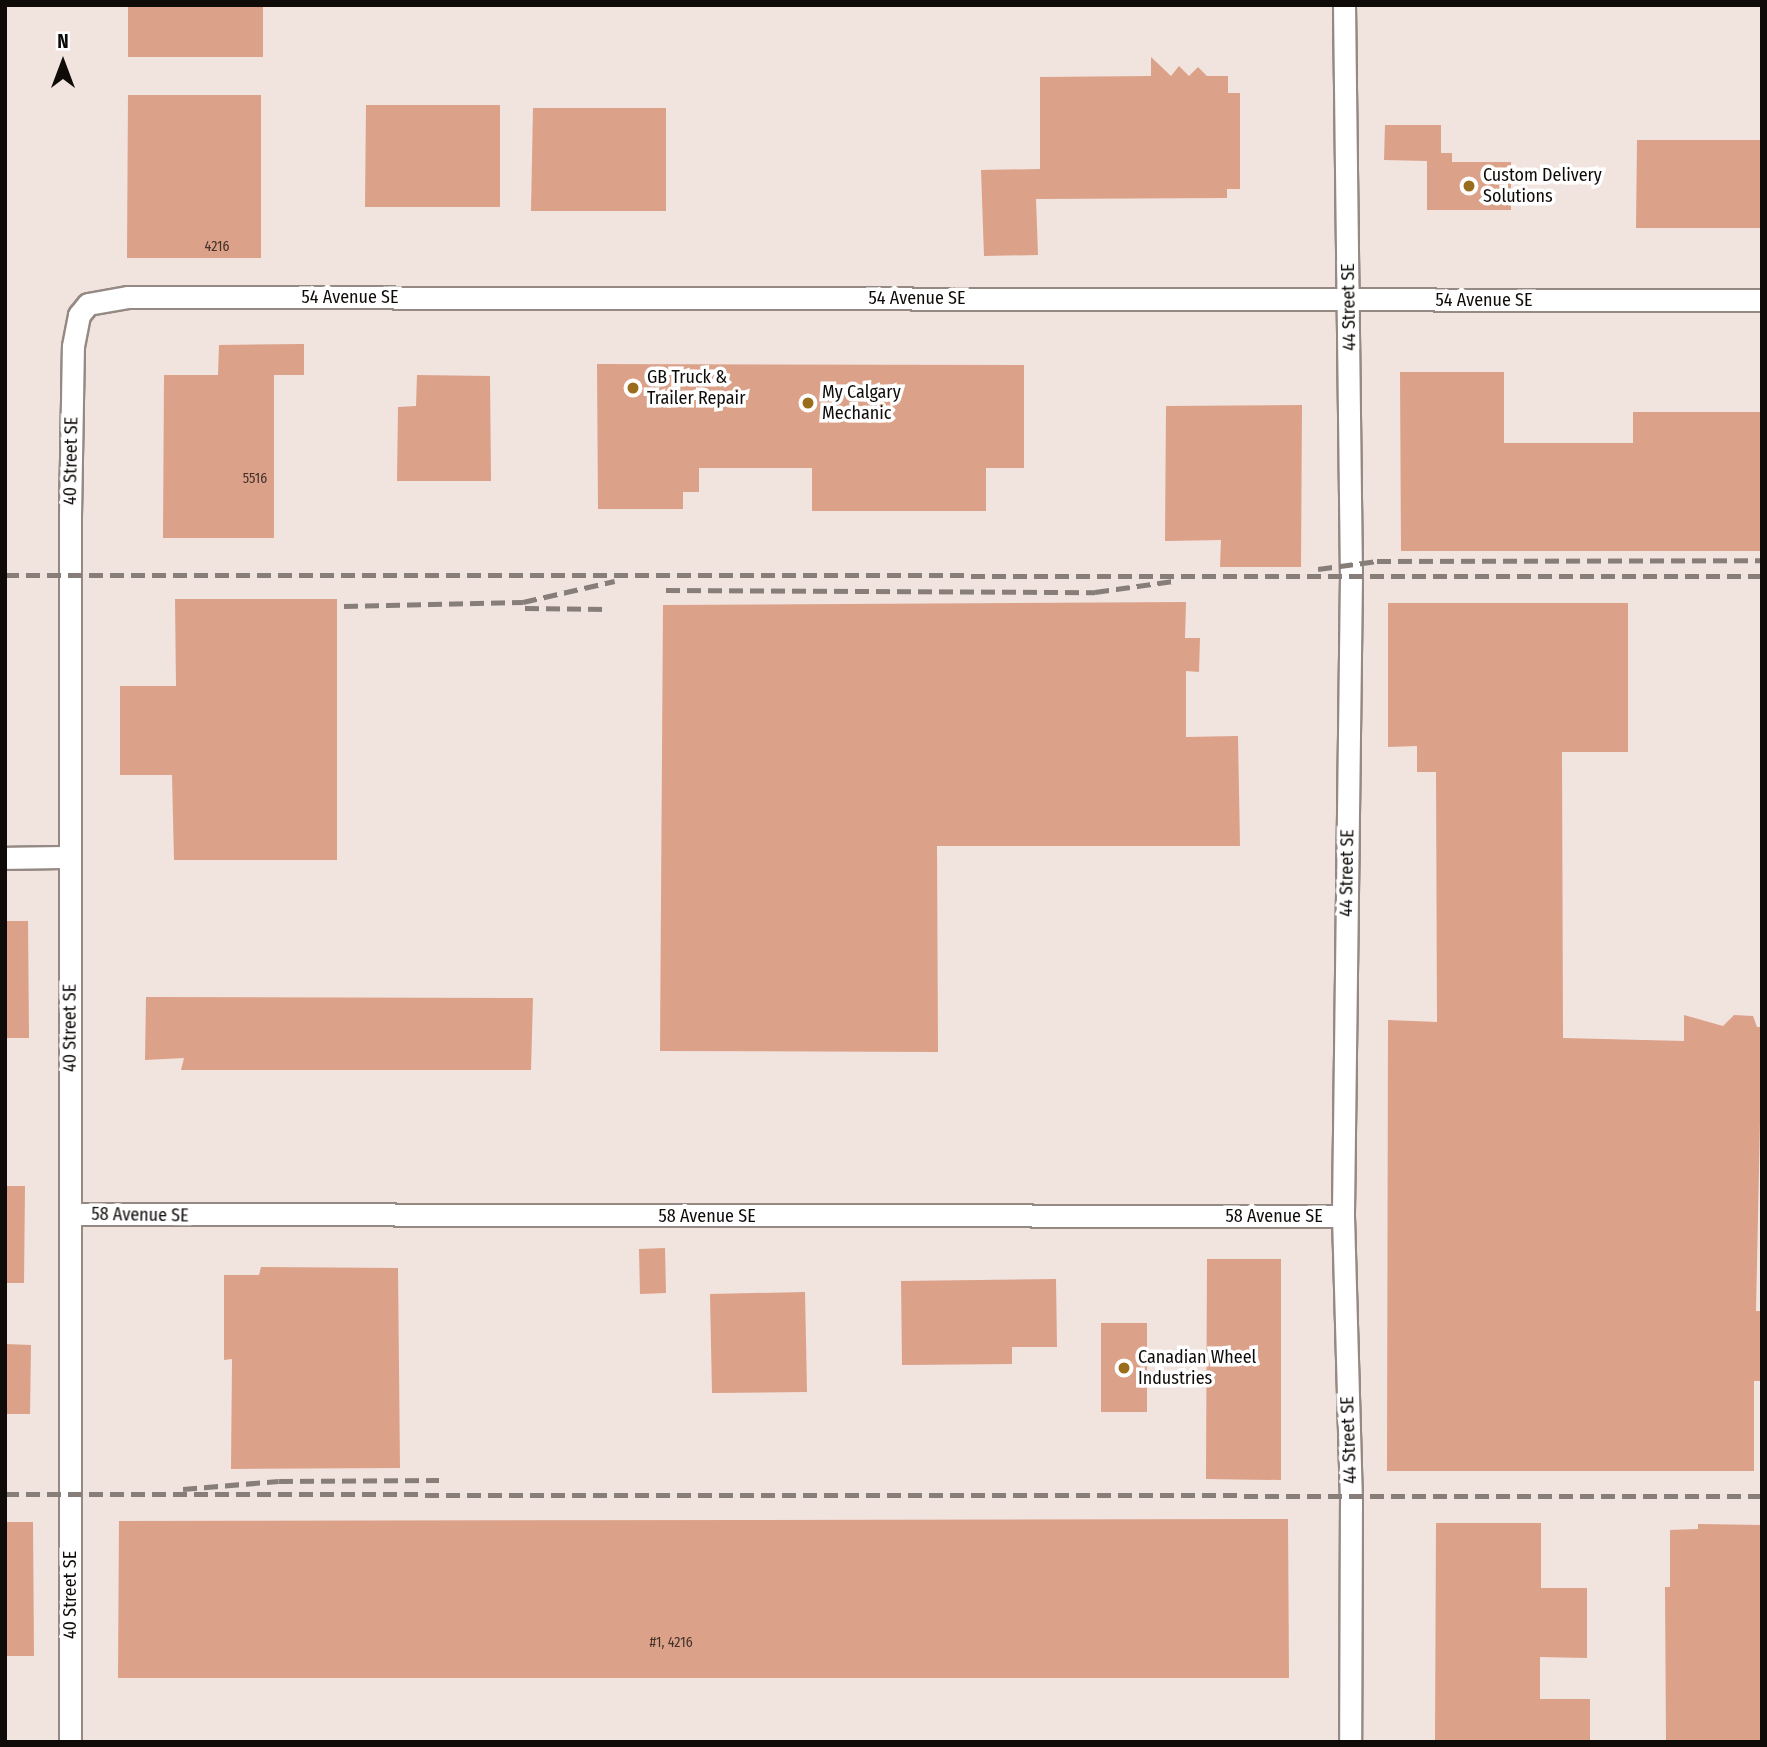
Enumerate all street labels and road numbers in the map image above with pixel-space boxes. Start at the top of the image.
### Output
street label: 44 Street SE [1337,263,1361,351]
street label: 54 Avenue SE [302,286,398,308]
street label: 54 Avenue SE [869,287,965,309]
street label: 54 Avenue SE [1436,289,1532,311]
street label: 40 Street SE [59,417,83,505]
street label: 44 Street SE [1335,829,1359,917]
street label: 40 Street SE [59,984,81,1072]
street label: 58 Avenue SE [91,1203,189,1227]
street label: 58 Avenue SE [658,1205,756,1227]
street label: 58 Avenue SE [1225,1205,1323,1227]
street label: 44 Street SE [1337,1396,1361,1484]
street label: 40 Street SE [59,1551,81,1639]

